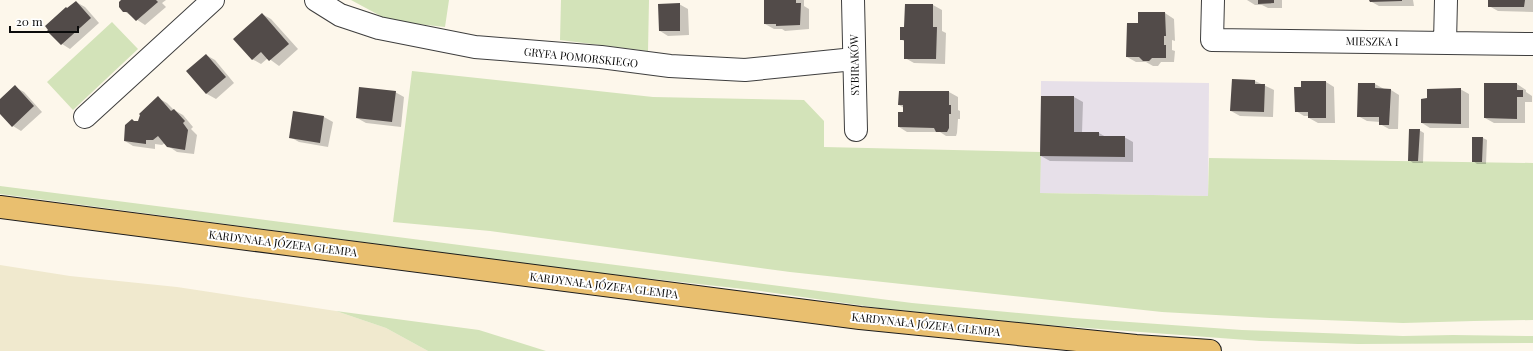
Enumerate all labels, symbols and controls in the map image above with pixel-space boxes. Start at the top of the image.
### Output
scale bar [10,8,78,34]
text: 20 m [16,13,43,29]
street label: MIESZKA I [1345,33,1399,49]
street label: SYBIRAKÓW [846,34,862,96]
street label: GRYFA POMORSKIEGO [523,44,639,70]
street label: KARDYNAŁA JÓZEFA GLEMPA [208,226,358,260]
street label: KARDYNAŁA JÓZEFA GLEMPA [529,268,679,302]
street label: KARDYNAŁA JÓZEFA GLEMPA [851,309,1001,339]

